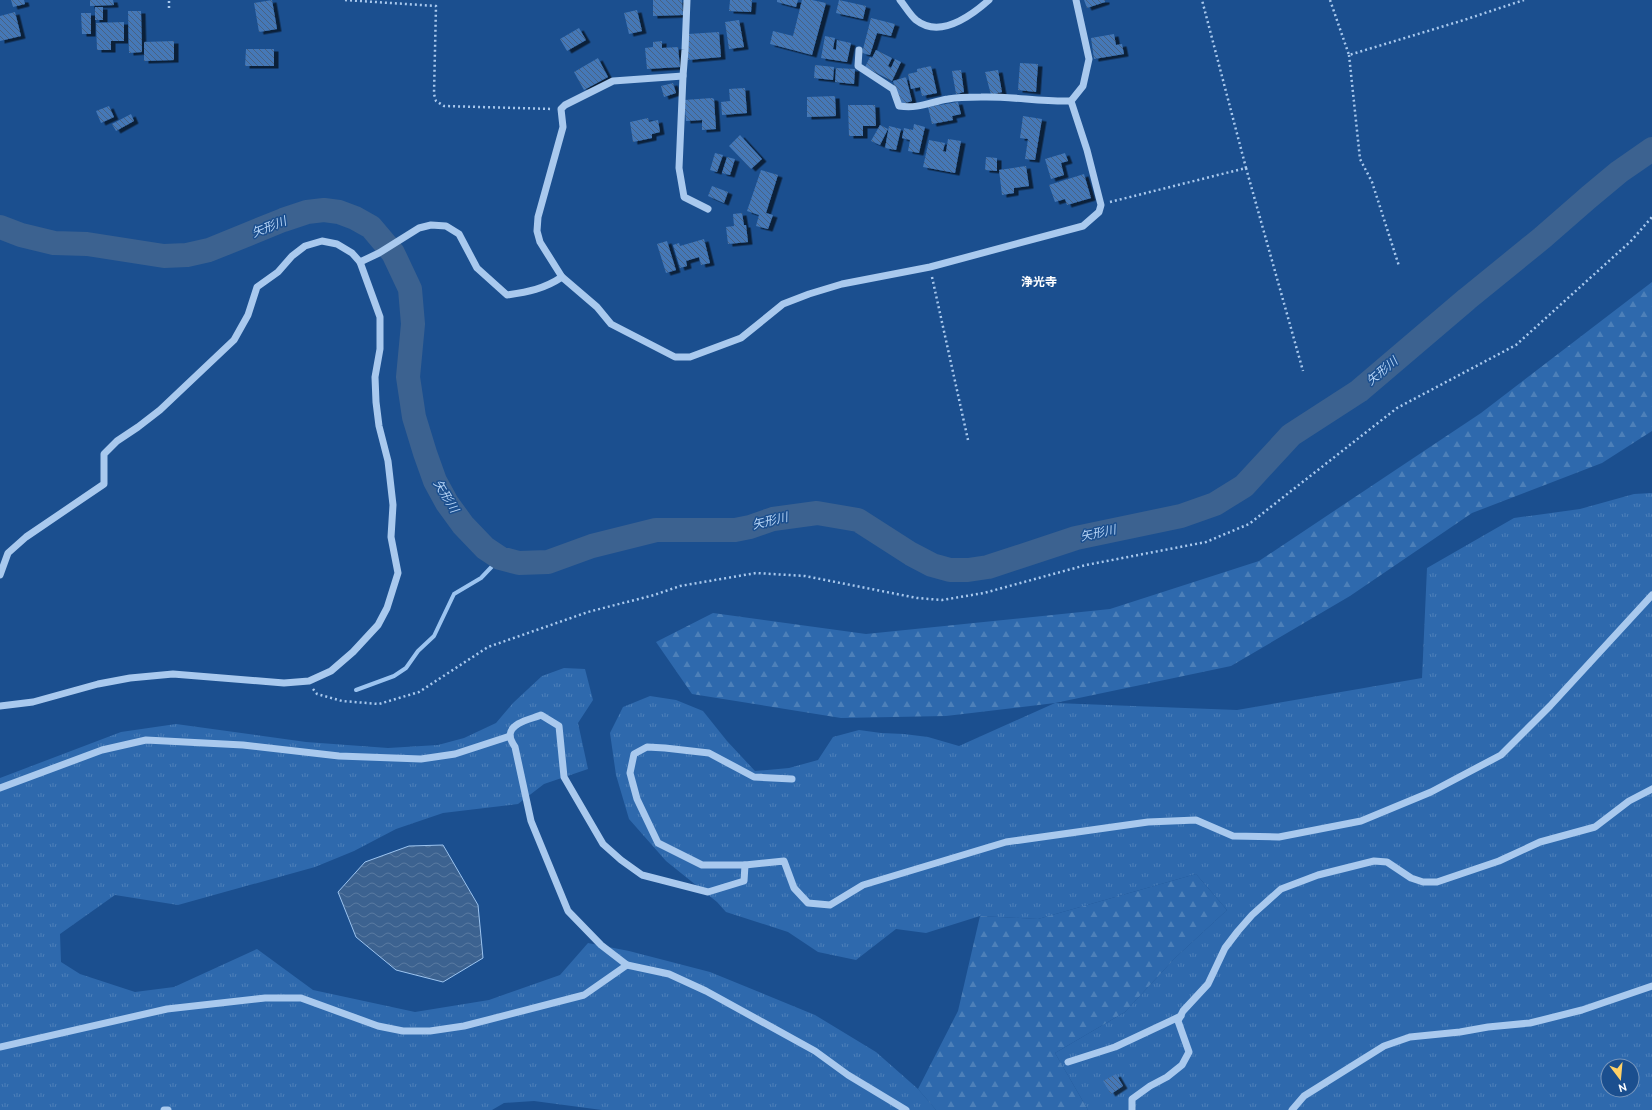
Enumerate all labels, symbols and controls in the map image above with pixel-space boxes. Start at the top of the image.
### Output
water label: 矢形川 [250,213,290,239]
district label: 浄光寺 [1021,275,1057,288]
water label: 矢形川 [1364,353,1401,387]
water label: 矢形川 [432,477,462,516]
water label: 矢形川 [751,510,791,531]
water label: 矢形川 [1079,522,1119,543]
north arrow [1600,1058,1640,1098]
text: N [1617,1081,1628,1095]

